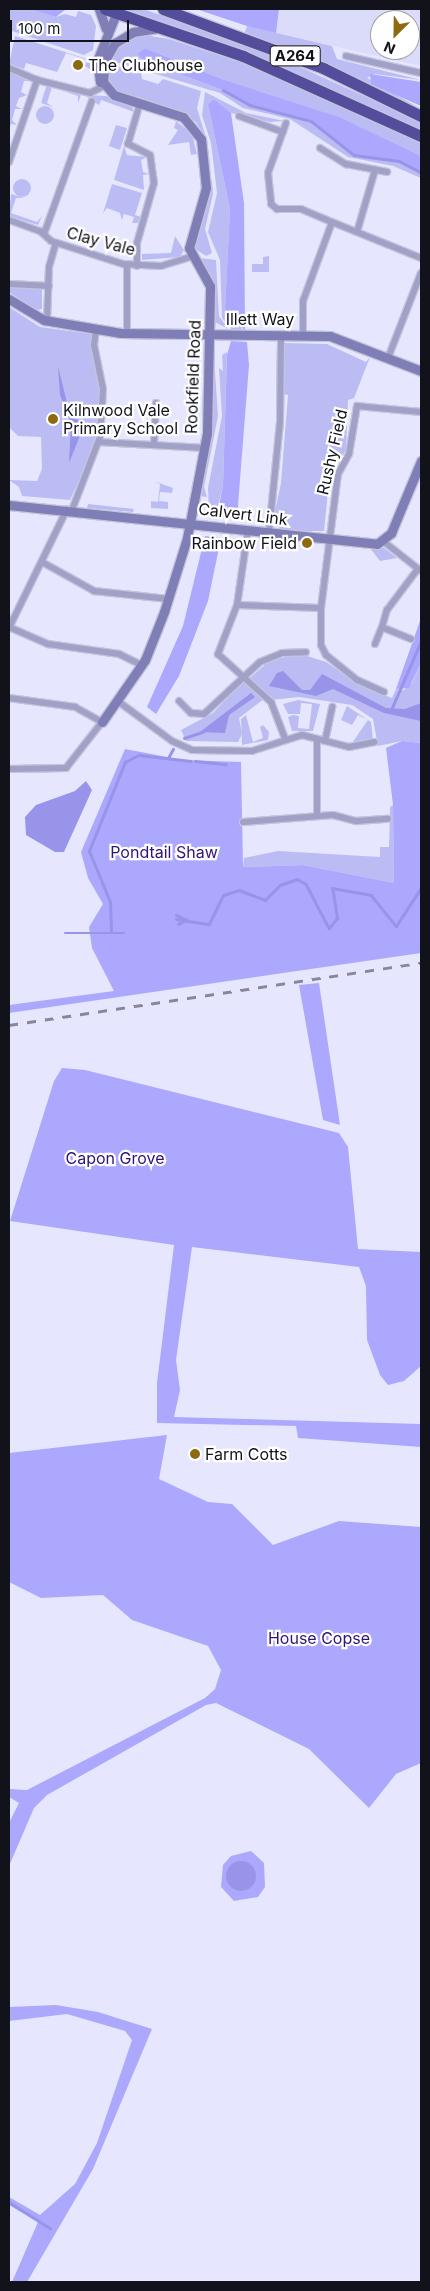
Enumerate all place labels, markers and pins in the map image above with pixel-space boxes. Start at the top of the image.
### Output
place label: The Clubhouse [88,55,203,75]
marker: The Clubhouse [72,59,84,71]
place label: Kilnwood Vale Primary School [63,400,178,438]
marker: Kilnwood Vale Primary School [47,413,59,425]
place label: Rainbow Field [191,533,297,553]
marker: Rainbow Field [301,537,313,549]
place label: Farm Cotts [205,1444,287,1464]
marker: Farm Cotts [189,1448,201,1460]

